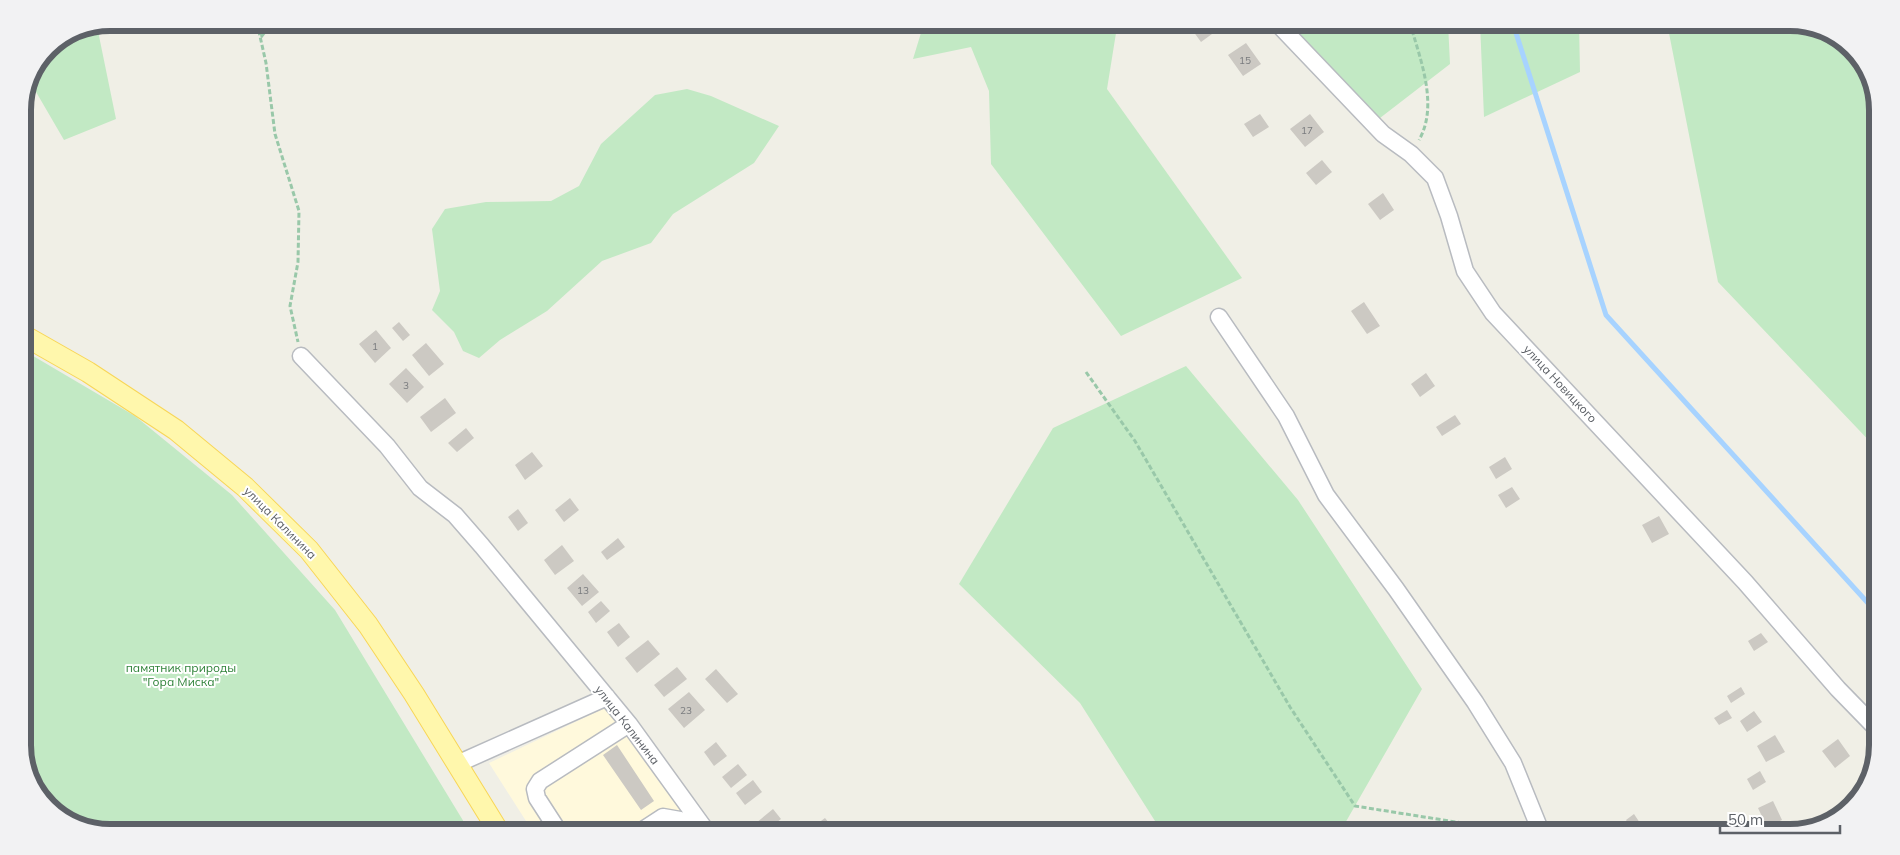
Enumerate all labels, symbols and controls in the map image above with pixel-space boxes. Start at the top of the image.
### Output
house number: 15 [1239,54,1251,67]
house number: 17 [1301,124,1313,137]
house number: 1 [372,340,378,353]
street label: улица Новицкого [1520,342,1600,426]
house number: 3 [403,379,409,392]
street label: улица Калинина [241,483,320,562]
house number: 13 [577,584,589,597]
park label: памятник природы "Гора Миска" [126,660,236,689]
street label: улица Калинина [592,682,663,767]
house number: 23 [680,704,692,717]
scale bar [1720,802,1840,834]
text: 50 m [1728,810,1763,829]

